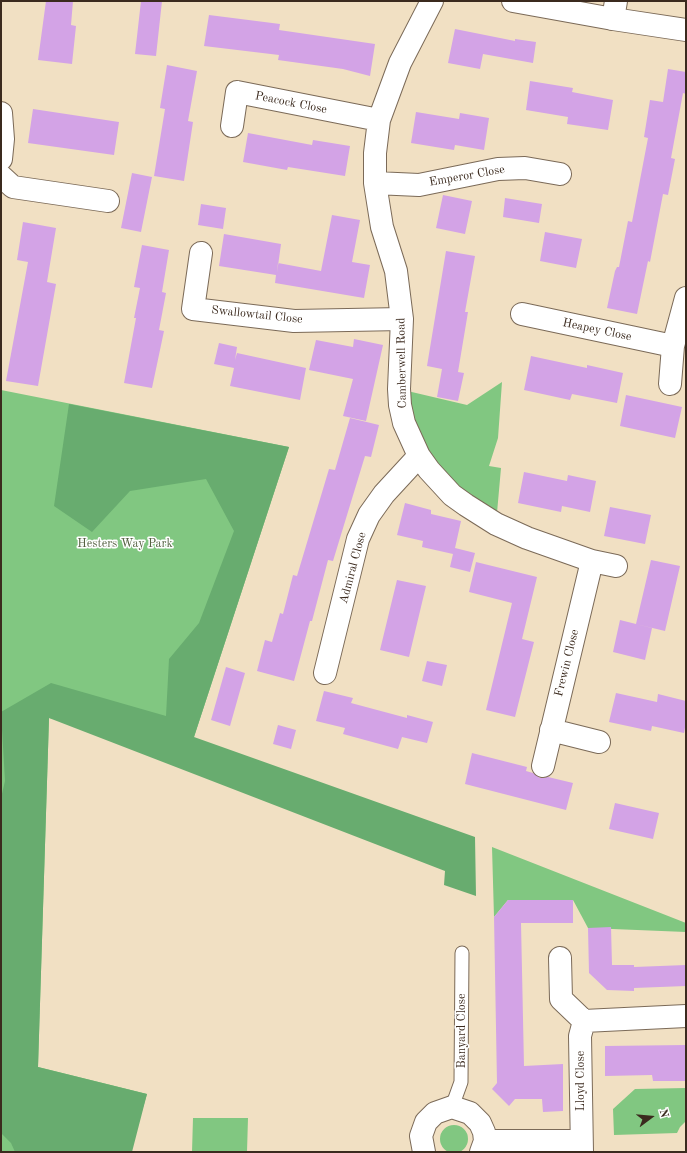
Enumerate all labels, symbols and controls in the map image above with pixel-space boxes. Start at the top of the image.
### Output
street label: Peacock Close [254,89,328,117]
street label: Emperor Close [428,162,506,190]
street label: Swallowtail Close [211,303,303,327]
street label: Heapey Close [561,316,633,344]
street label: Camberwell Road [394,317,410,409]
street label: Admiral Close [337,531,369,605]
park label: Hesters Way Park [77,537,173,551]
street label: Frewin Close [552,628,582,698]
street label: Banyard Close [455,993,469,1069]
street label: Lloyd Close [574,1051,588,1111]
north arrow [631,1097,671,1137]
text: N [657,1108,669,1119]

